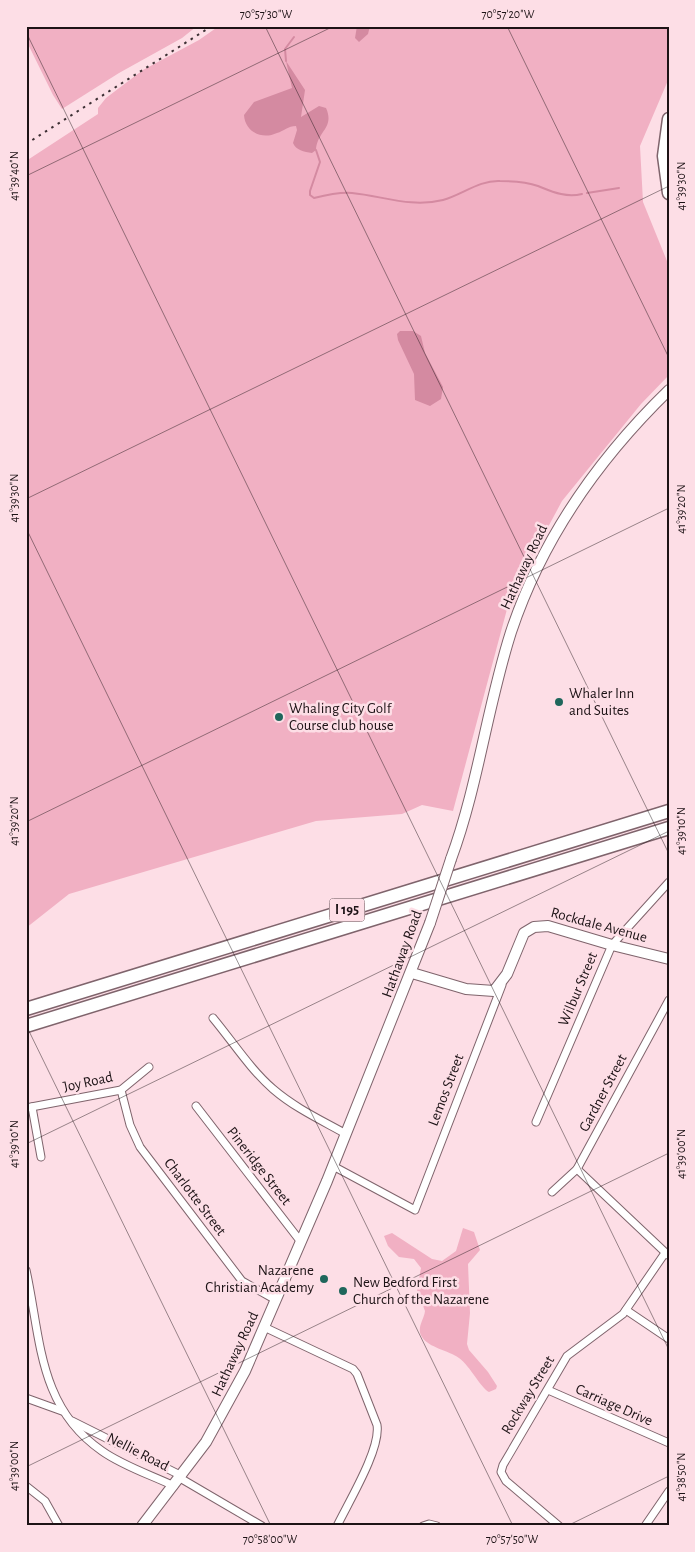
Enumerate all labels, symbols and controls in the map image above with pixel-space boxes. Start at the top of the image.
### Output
text: 70°57'30"W [240,8,292,20]
text: 70°57'20"W [482,8,535,20]
text: 41°39'40"N [8,151,20,201]
text: 41°39'30"N [675,162,687,210]
text: 41°39'30"N [8,474,20,522]
text: 41°39'20"N [675,484,687,534]
street label: Hathaway Road [498,522,550,612]
place label: Whaler Inn and Suites [569,686,634,718]
marker: Whaler Inn and Suites [553,696,565,708]
place label: Whaling City Golf Course club house [289,701,394,733]
marker: Whaling City Golf Course club house [273,711,285,723]
text: 41°39'20"N [8,796,20,846]
text: 41°39'10"N [675,807,687,855]
road number: I 195 [330,898,364,922]
street label: Rockdale Avenue [549,905,649,945]
street label: Hathaway Road [379,908,425,1000]
street label: Wilbur Street [556,950,600,1028]
street label: Lemos Street [425,1052,467,1128]
street label: Gardner Street [576,1052,630,1134]
street label: Joy Road [62,1069,114,1095]
text: 41°39'10"N [8,1120,20,1168]
street label: Pineridge Street [224,1124,294,1208]
text: 41°39'00"N [675,1129,687,1179]
street label: Charlotte Street [161,1156,229,1239]
place label: Nazarene Christian Academy [205,1263,315,1295]
marker: Nazarene Christian Academy [318,1273,330,1285]
place label: New Bedford First Church of the Nazarene [353,1275,489,1307]
marker: New Bedford First Church of the Nazarene [337,1285,349,1297]
street label: Hathaway Road [209,1309,261,1399]
street label: Rockway Street [499,1353,557,1437]
street label: Carriage Drive [573,1381,655,1429]
street label: Nellie Road [105,1430,172,1474]
text: 41°39'00"N [8,1441,20,1491]
text: 41°38'50"N [675,1453,687,1501]
text: 70°58'00"W [243,1533,298,1545]
text: 70°57'50"W [486,1533,539,1545]

